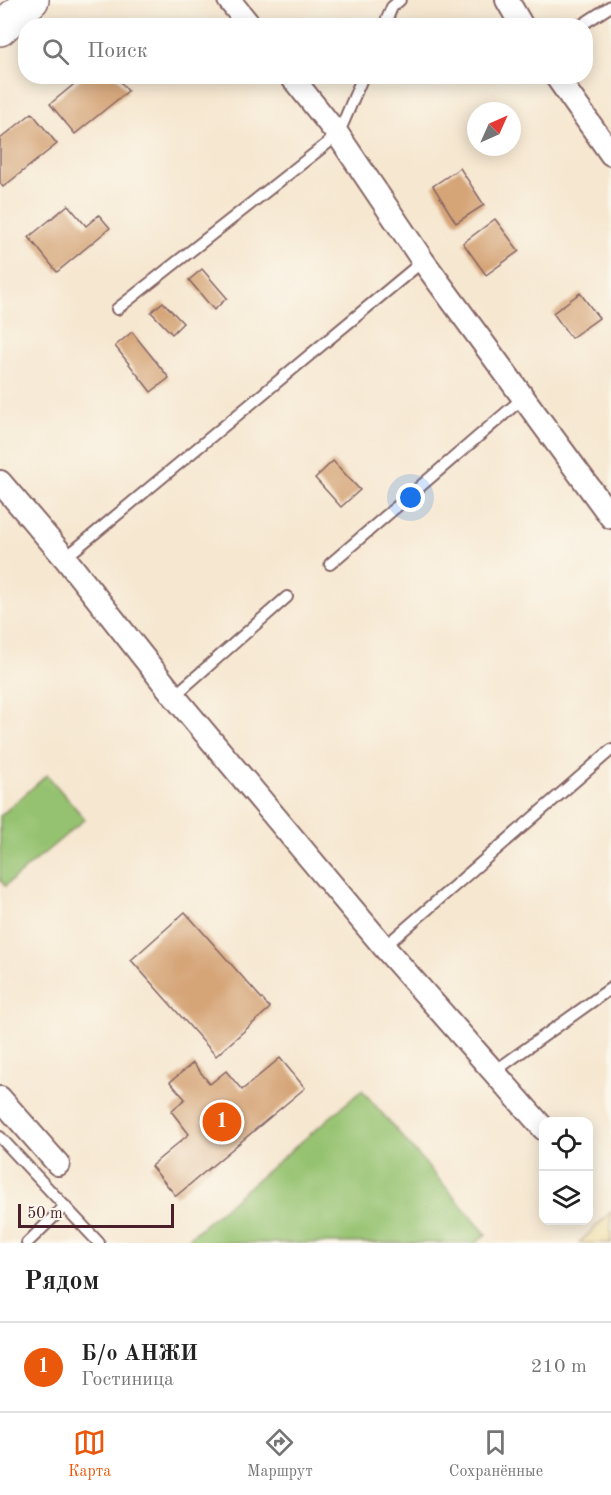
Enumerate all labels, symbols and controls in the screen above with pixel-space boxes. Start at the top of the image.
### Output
search box [18,18,593,84]
icon: search [39,35,72,68]
text: Поиск [87,40,148,62]
north arrow [467,102,521,156]
your location [396,483,425,512]
pin: 1 [202,1100,242,1144]
map controls [539,1117,593,1225]
button: locate [539,1117,593,1171]
button: layers [539,1171,593,1225]
scale bar [18,1201,174,1228]
text: 50 m [27,1206,63,1222]
text: Рядом [24,1269,99,1295]
text: Б/о АНЖИ [81,1343,198,1365]
text: 1 [38,1357,49,1377]
text: 210 m [531,1357,587,1377]
text: Гостиница [81,1370,174,1390]
tab: Карта [68,1426,111,1482]
tab: Маршрут [247,1426,313,1482]
tab: Сохранённые [449,1426,543,1482]

